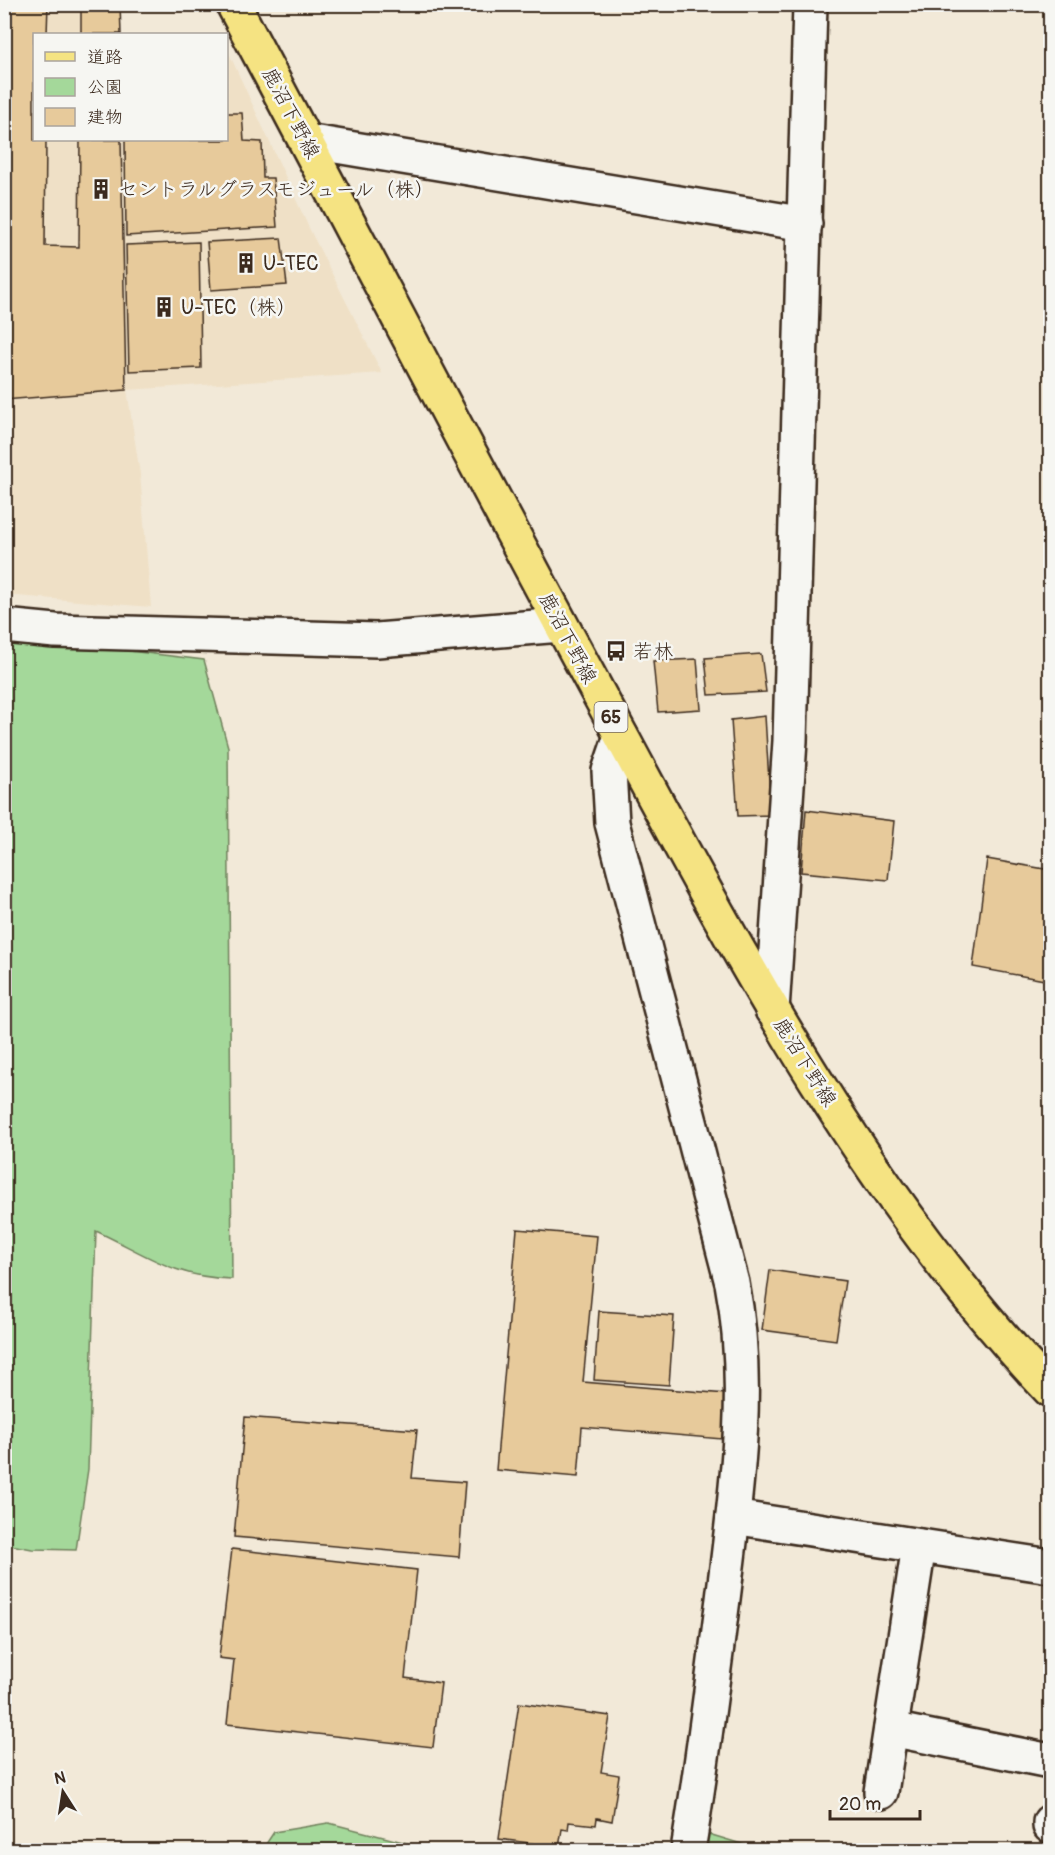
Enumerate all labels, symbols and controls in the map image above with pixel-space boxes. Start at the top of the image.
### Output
legend [33,33,228,141]
text: 道路 [87,46,123,69]
street label: 鹿沼下野線 [256,63,326,163]
text: 公園 [87,76,123,99]
text: 建物 [87,106,123,129]
building icon: セントラルグラスモジュール（株） [89,177,113,201]
place label: セントラルグラスモジュール（株） [118,177,434,202]
building icon: U-TEC [234,251,258,275]
place label: U-TEC [263,251,319,276]
building icon: U-TEC（株） [152,295,176,319]
place label: U-TEC（株） [181,295,297,320]
street label: 鹿沼下野線 [533,588,603,688]
bus stop icon: 若林 [604,639,628,663]
place label: 若林 [633,639,673,664]
road number: 65 [594,702,628,732]
street label: 鹿沼下野線 [768,1013,842,1111]
north arrow [33,1762,93,1822]
text: N [53,1767,68,1789]
scale bar [830,1783,920,1821]
text: 20 m [839,1793,881,1816]

